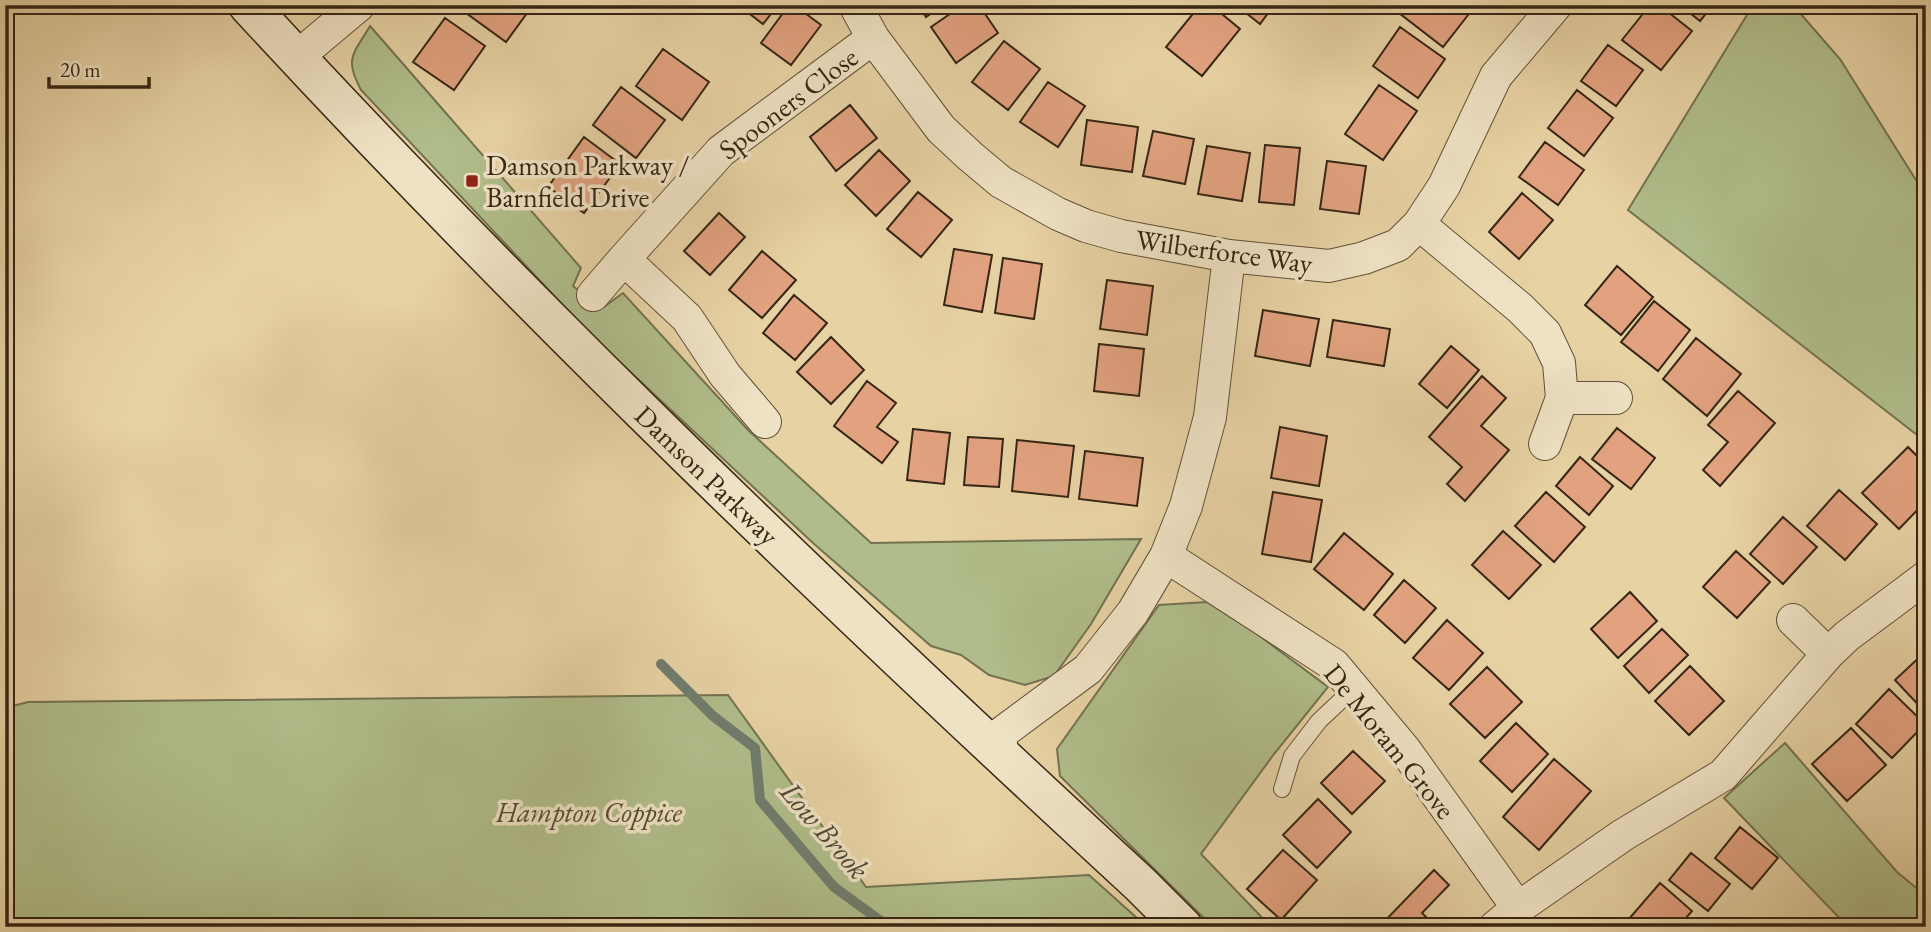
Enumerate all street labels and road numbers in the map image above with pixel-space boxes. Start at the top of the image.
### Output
street label: Spooners Close [711,39,865,167]
street label: Wilberforce Way [1133,221,1315,281]
street label: Damson Parkway [627,397,787,553]
street label: De Moram Grove [1316,656,1464,826]

